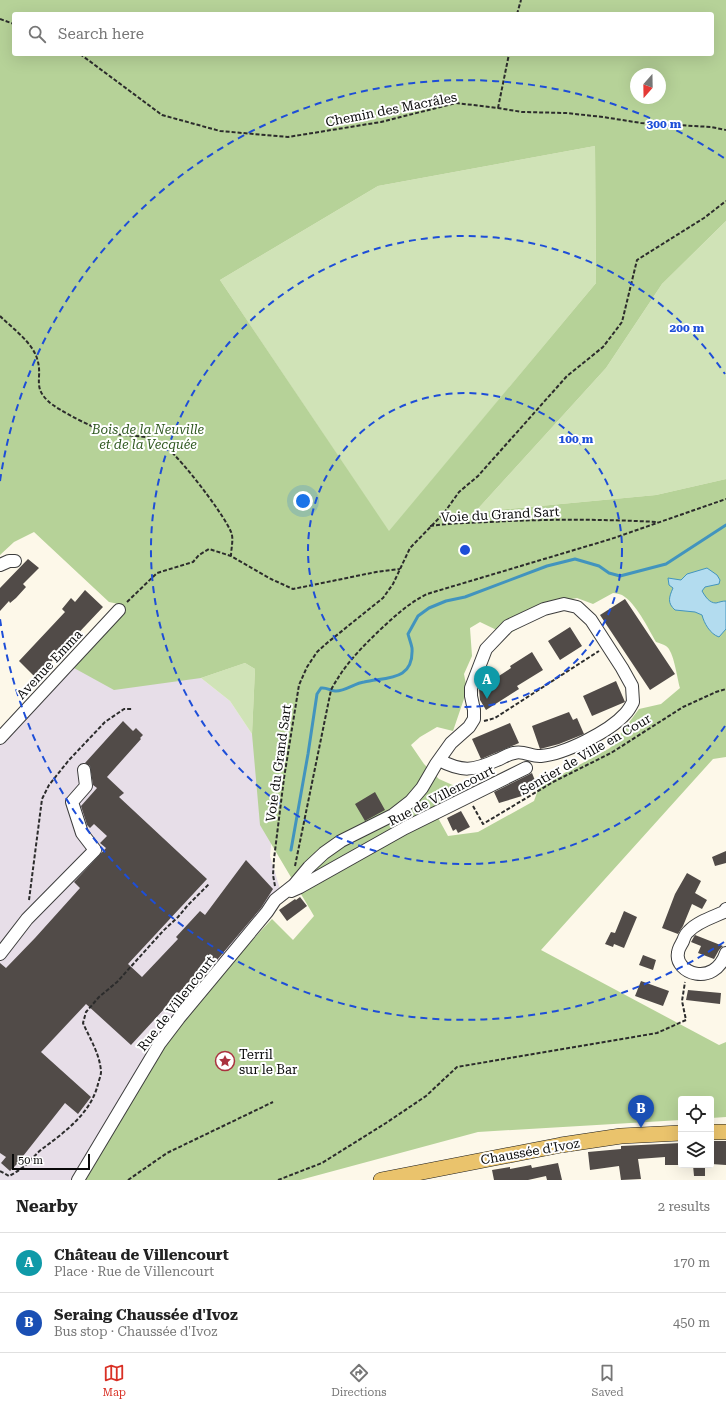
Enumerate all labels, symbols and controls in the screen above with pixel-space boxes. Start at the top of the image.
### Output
search box [12,12,714,56]
icon: search [26,23,48,45]
text: Search here [58,25,144,43]
north arrow [630,68,666,104]
street label: Chemin des Macrâles [324,89,458,130]
text: 300 m [647,117,682,131]
text: 200 m [670,321,705,335]
park label: Bois de la Neuville et de la Vecquée [91,422,205,452]
text: 100 m [559,432,594,446]
your location [293,491,313,511]
street label: Voie du Grand Sart [440,504,560,525]
centre of rings [458,543,472,557]
street label: Avenue Emma [14,627,85,702]
pin: A [474,666,500,699]
street label: Voie du Grand Sart [263,703,294,823]
street label: Sentier de Ville en Cour [517,710,654,798]
street label: Rue de Villencourt [386,762,497,829]
street label: Rue de Villencourt [135,953,218,1054]
place label: Terril sur le Bar [239,1047,298,1077]
place icon: Terril sur le Bar [214,1050,236,1072]
pin: B [628,1095,654,1128]
map controls [678,1096,714,1168]
button: locate [678,1096,714,1132]
button: layers [678,1132,714,1168]
street label: Chaussée d'Ivoz [480,1135,581,1168]
scale bar [12,1152,90,1171]
text: 50 m [18,1154,43,1167]
text: Nearby [16,1196,78,1216]
text: 2 results [658,1199,710,1214]
text: Château de Villencourt [54,1246,229,1264]
text: A [24,1255,34,1270]
text: 170 m [673,1255,710,1270]
text: Place · Rue de Villencourt [54,1264,214,1279]
text: Seraing Chaussée d'Ivoz [54,1306,238,1324]
text: B [24,1315,34,1330]
text: 450 m [673,1315,710,1330]
text: Bus stop · Chaussée d'Ivoz [54,1324,217,1339]
tab: Map [103,1362,126,1399]
tab: Directions [331,1362,386,1399]
tab: Saved [592,1362,623,1399]

